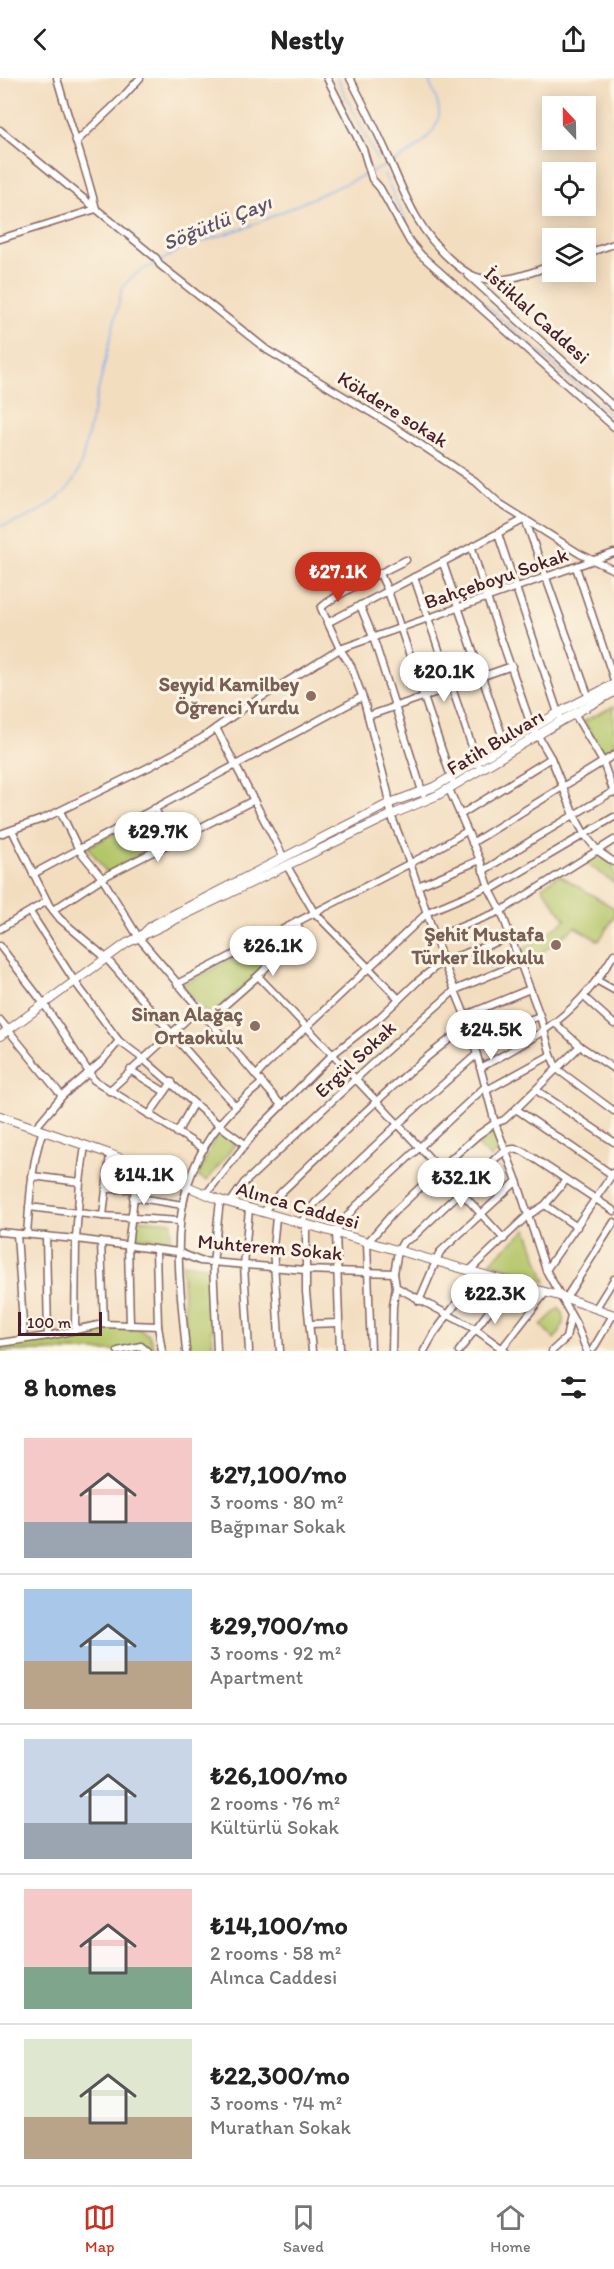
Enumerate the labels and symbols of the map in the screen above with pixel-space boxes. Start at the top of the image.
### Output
north arrow [542,96,596,150]
water label: Söğütlü Çayı [159,189,276,255]
street label: İstiklal Caddesi [479,261,595,369]
street label: Kökdere sokak [333,366,453,453]
street label: Bahçeboyu Sokak [421,542,571,614]
pin: ₺27.1K [289,552,387,603]
pin: ₺20.1K [395,652,493,703]
place label: Seyyid Kamilbey Öğrenci Yurdu [159,672,300,720]
marker: Seyyid Kamilbey Öğrenci Yurdu [304,689,318,703]
street label: Fatih Bulvarı [442,704,548,780]
pin: ₺29.7K [109,812,207,863]
place label: Şehit Mustafa Türker İlkokulu [410,922,544,969]
pin: ₺26.1K [224,926,322,977]
marker: Şehit Mustafa Türker İlkokulu [549,938,563,952]
place label: Sinan Alağaç Ortaokulu [131,1002,244,1049]
pin: ₺24.5K [442,1010,540,1061]
street label: Ergül Sokak [309,1015,401,1103]
marker: Sinan Alağaç Ortaokulu [248,1019,262,1033]
pin: ₺14.1K [95,1155,193,1206]
pin: ₺32.1K [412,1158,510,1209]
street label: Alınca Caddesi [234,1176,362,1234]
street label: Muhterem Sokak [197,1229,344,1265]
pin: ₺22.3K [446,1274,544,1325]
scale bar [18,1309,102,1336]

